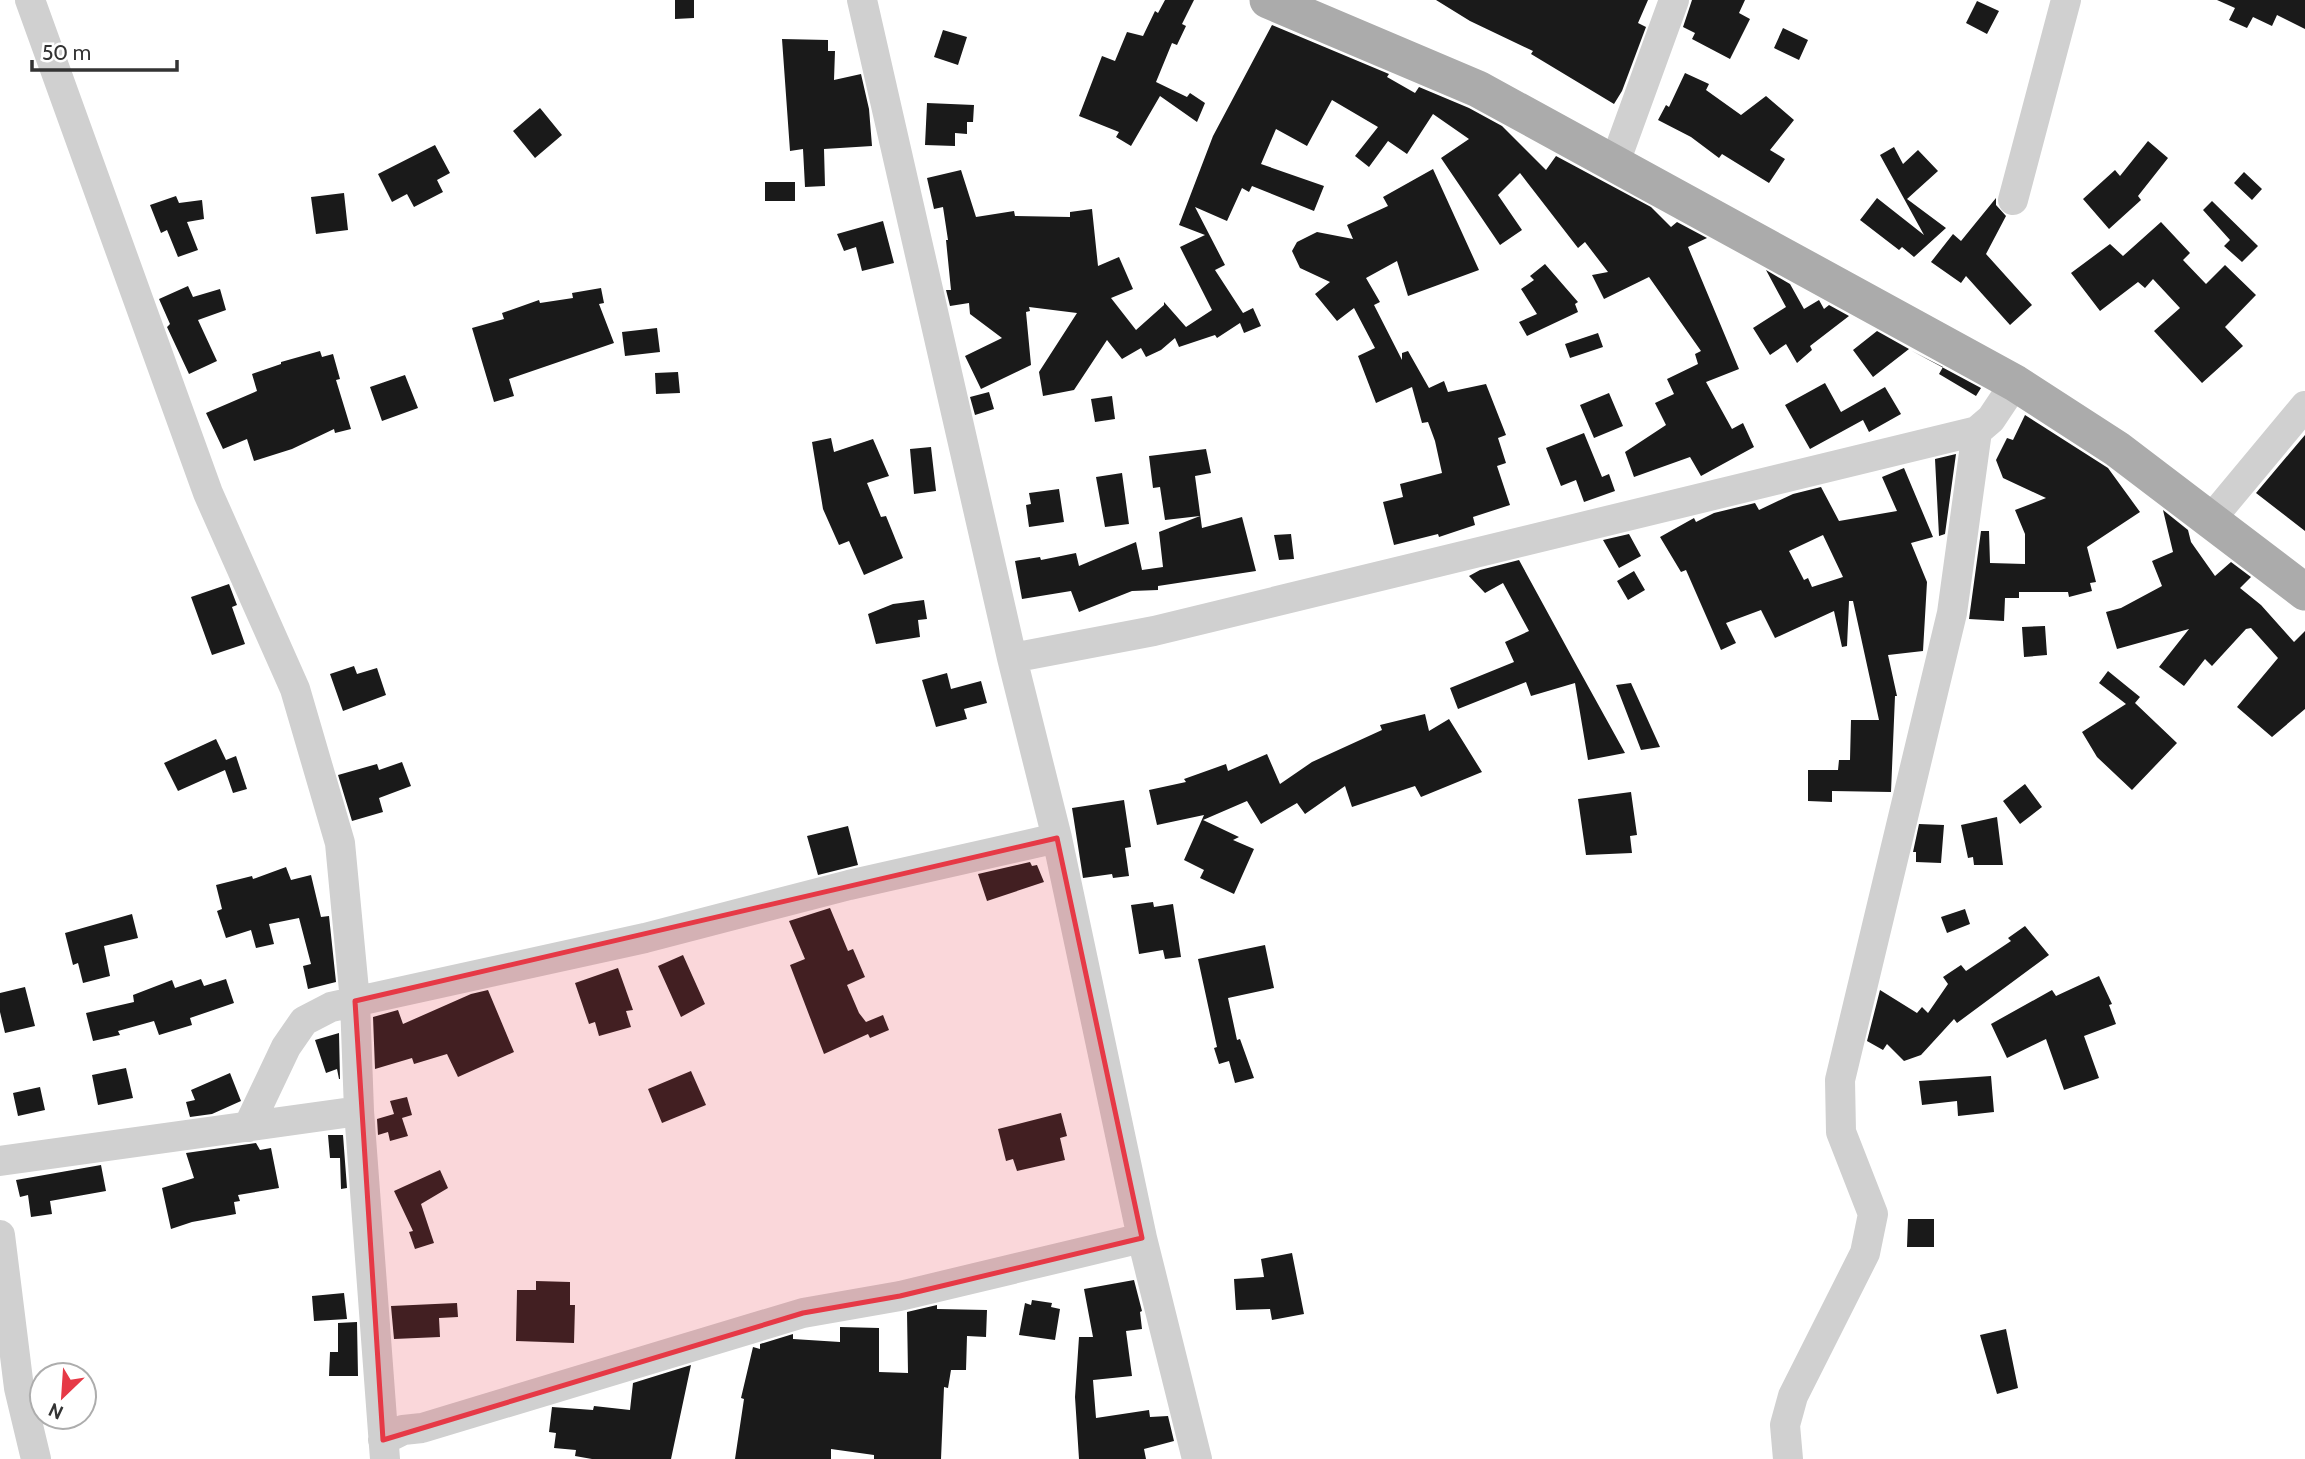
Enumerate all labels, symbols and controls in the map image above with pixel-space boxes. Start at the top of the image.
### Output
scale bar [32,28,177,72]
text: 50 m [42,40,91,65]
north arrow [28,1361,98,1431]
text: N [45,1398,67,1424]

